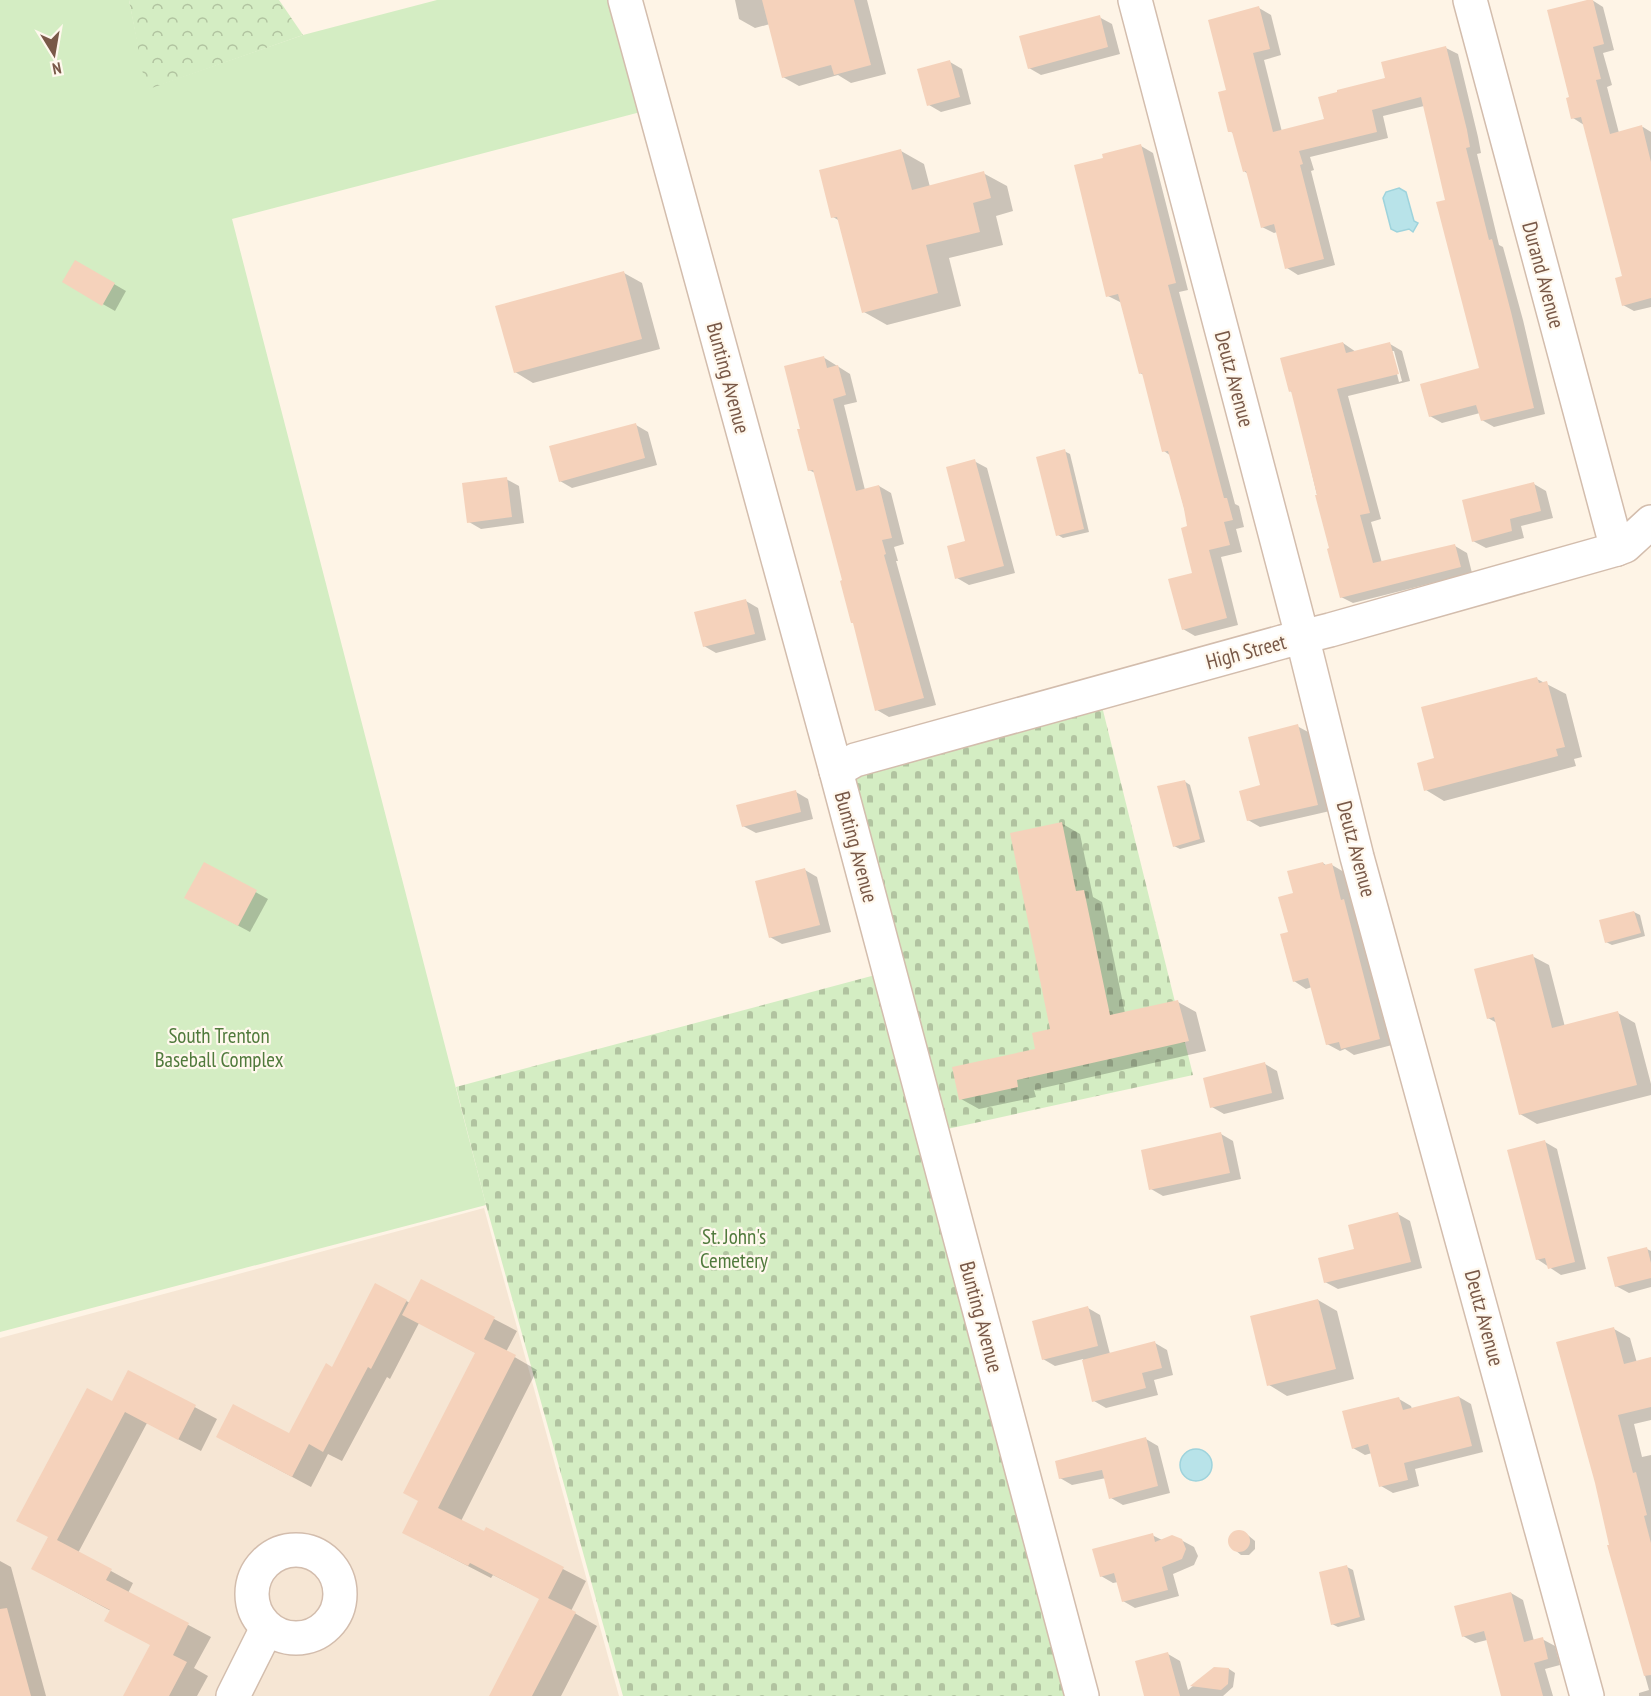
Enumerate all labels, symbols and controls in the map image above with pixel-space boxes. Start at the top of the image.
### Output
north arrow [24,24,84,84]
text: N [51,58,63,79]
street label: Durand Avenue [1516,218,1571,331]
street label: Bunting Avenue [701,319,756,436]
street label: Deutz Avenue [1209,328,1260,430]
street label: High Street [1203,628,1289,675]
street label: Bunting Avenue [829,788,884,905]
street label: Deutz Avenue [1331,798,1382,900]
park label: South Trenton Baseball Complex [155,1022,284,1073]
park label: St. John's Cemetery [700,1223,768,1274]
street label: Bunting Avenue [954,1258,1009,1375]
street label: Deutz Avenue [1459,1267,1510,1369]

